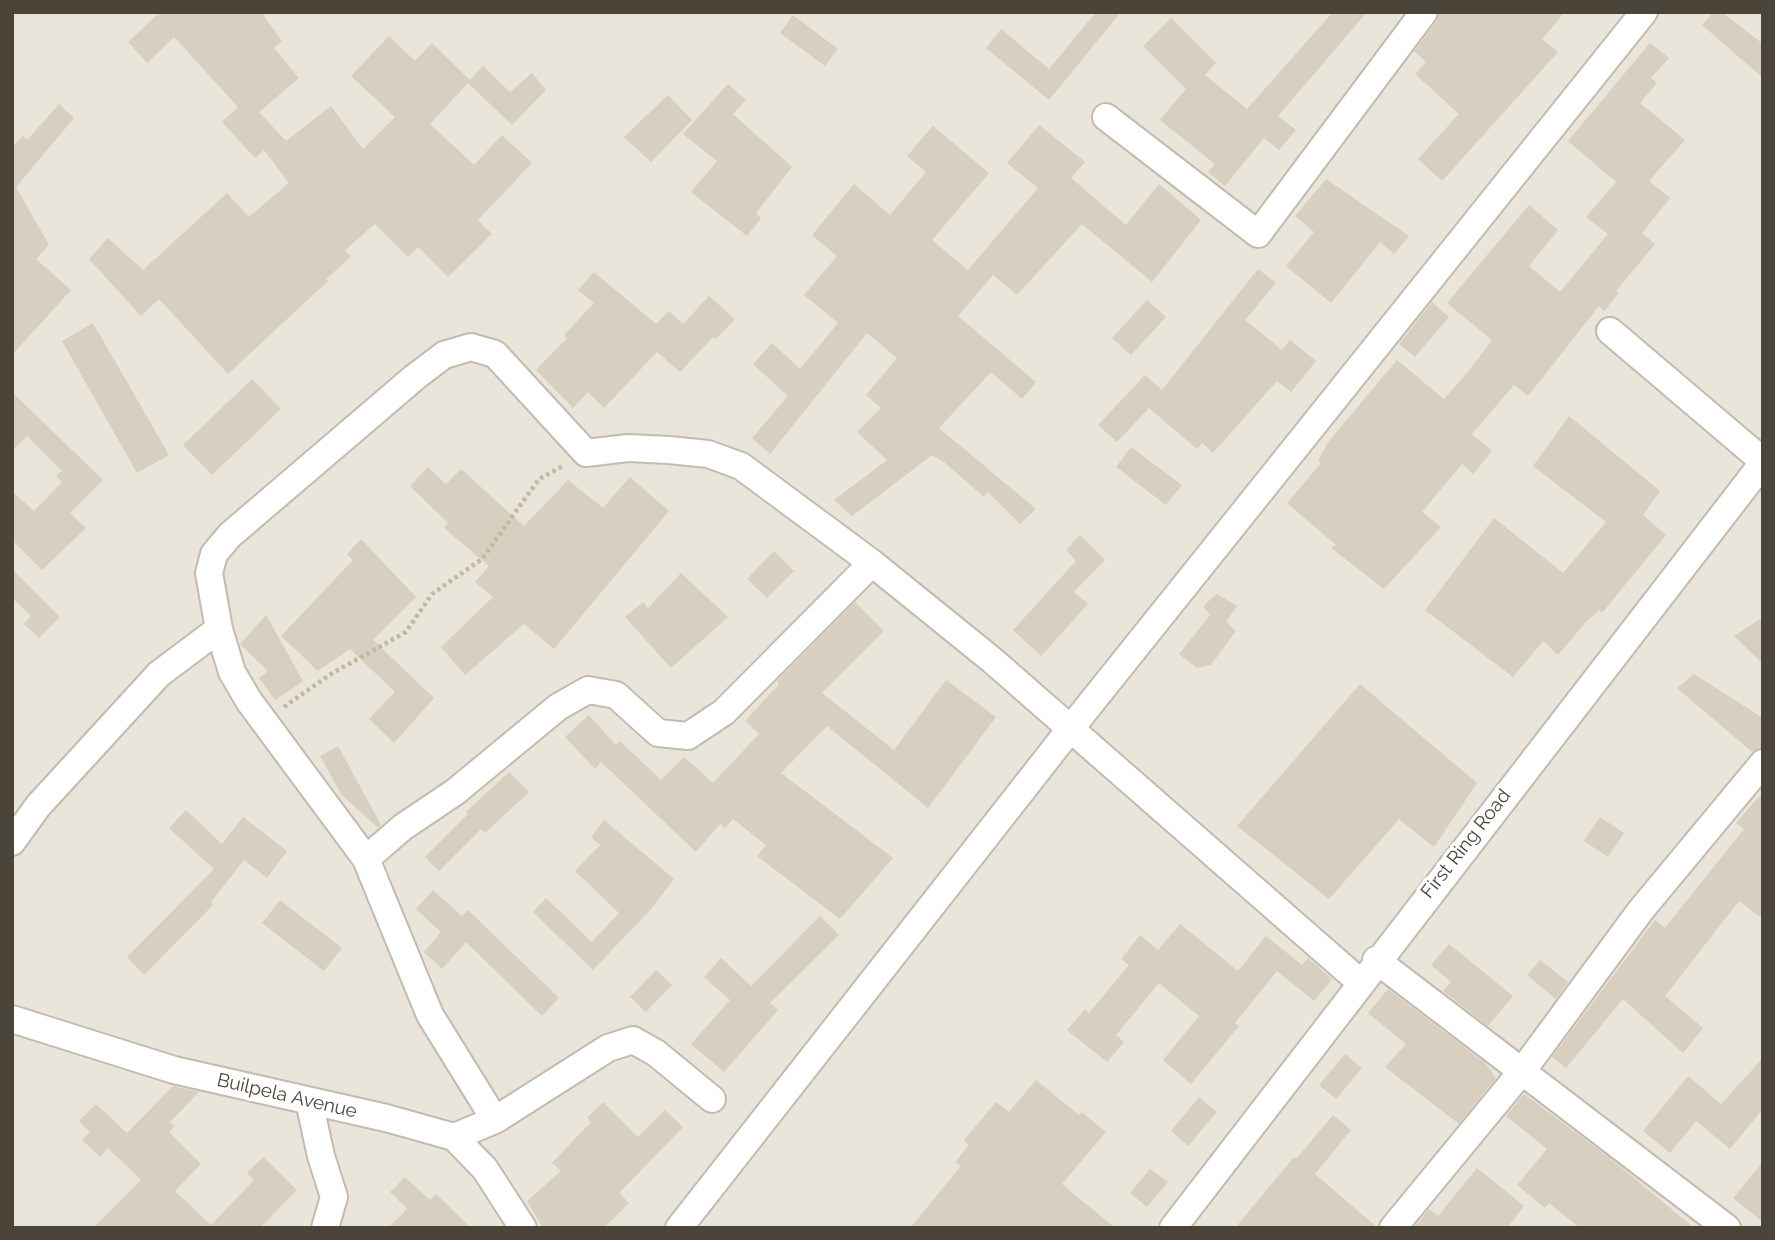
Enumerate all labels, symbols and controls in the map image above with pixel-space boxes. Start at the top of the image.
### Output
street label: First Ring Road [1416,785,1516,903]
street label: Builpela Avenue [215,1069,359,1123]

